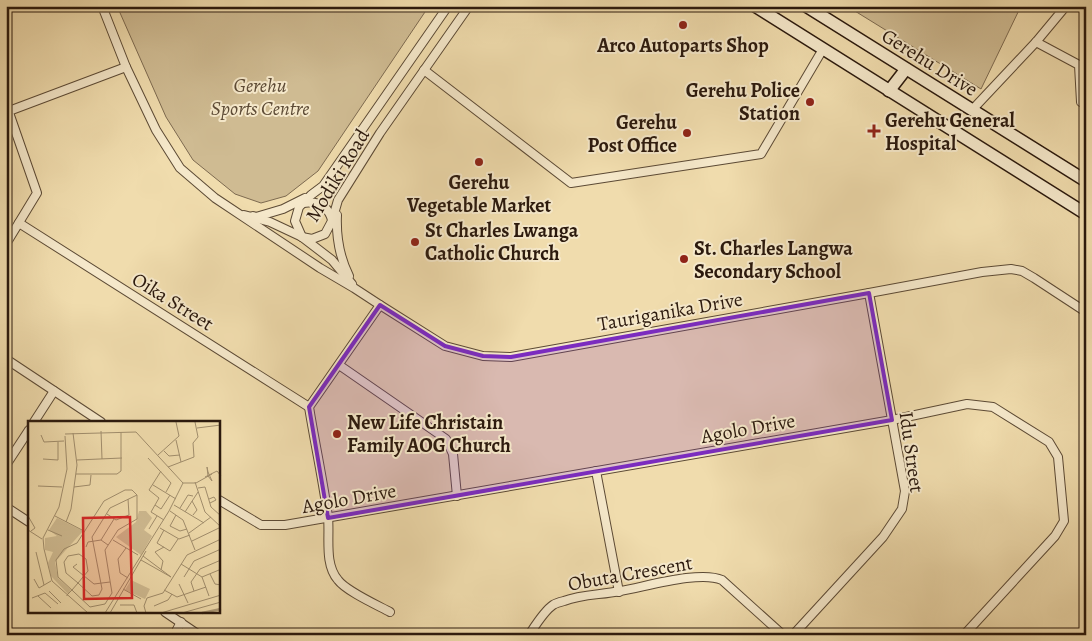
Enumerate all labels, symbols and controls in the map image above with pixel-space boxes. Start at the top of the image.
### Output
marker: Arco Autoparts Shop [677,19,689,31]
street label: Gerehu Drive [876,22,983,103]
place label: Arco Autoparts Shop [596,32,769,59]
park label: Gerehu Sports Centre [211,72,309,122]
place label: Gerehu Police Station [686,77,800,127]
marker: Gerehu Police Station [804,96,816,108]
place label: Gerehu General Hospital [885,107,1016,157]
place label: Gerehu Post Office [588,109,677,159]
street label: Modiki Road [299,123,376,227]
marker: Gerehu General Hospital [867,124,881,138]
marker: Gerehu Post Office [681,127,693,139]
marker: Gerehu Vegetable Market [473,156,485,168]
place label: Gerehu Vegetable Market [406,169,551,219]
place label: St Charles Lwanga Catholic Church [425,217,579,267]
place label: St. Charles Langwa Secondary School [694,235,853,285]
marker: St Charles Lwanga Catholic Church [409,236,421,248]
marker: St. Charles Langwa Secondary School [678,253,690,265]
street label: Oika Street [127,266,219,337]
street label: Tauriganika Drive [595,285,745,338]
street label: Agolo Drive [698,407,797,450]
place label: New Life Christain Family AOG Church [347,409,511,459]
street label: Idu Street [892,410,931,495]
inset map [28,421,220,614]
marker: New Life Christain Family AOG Church [331,428,343,440]
street label: Agolo Drive [299,477,398,520]
street label: Obuta Crescent [566,549,695,598]

